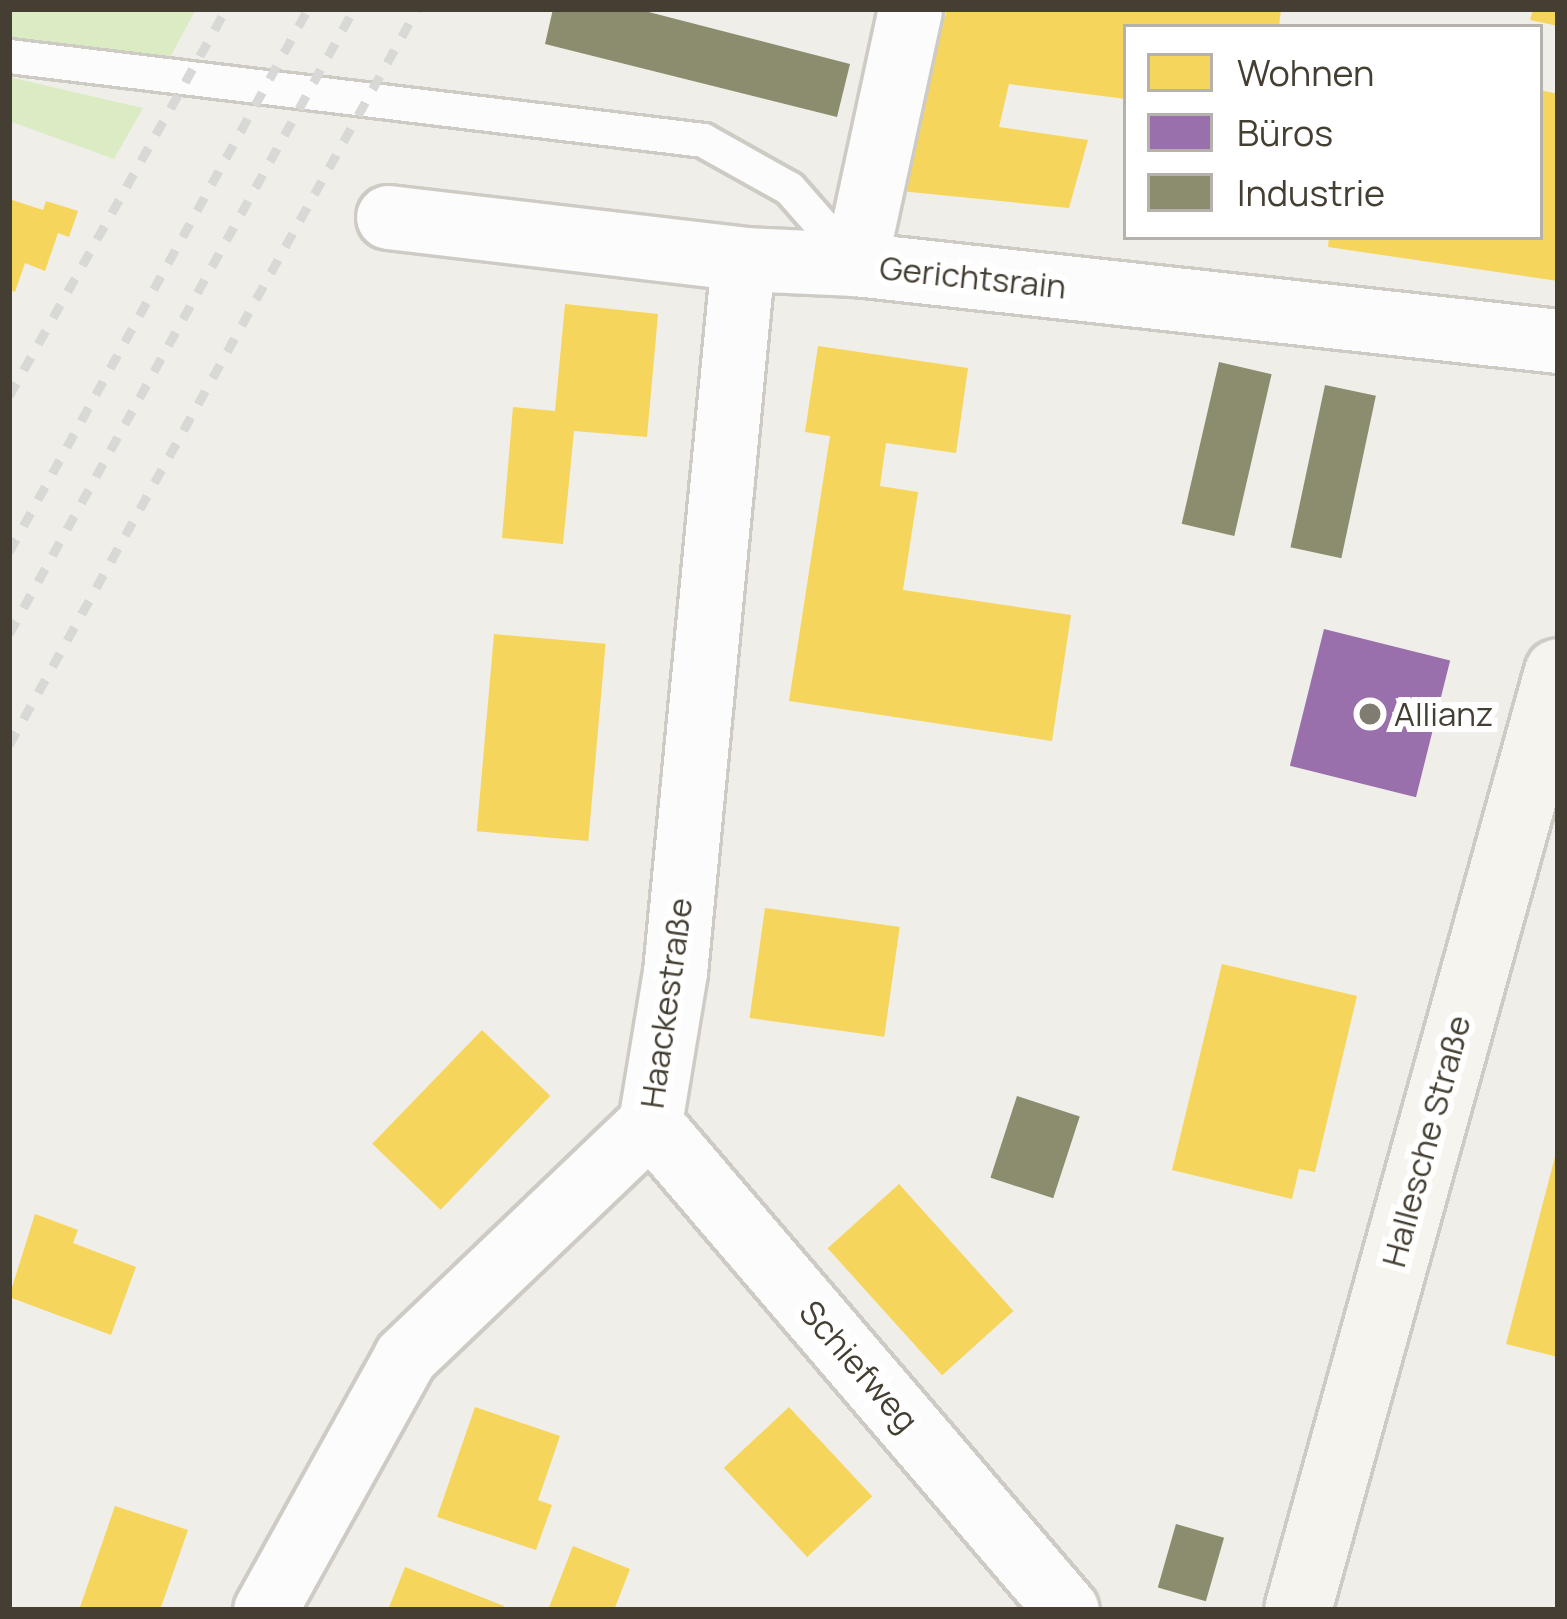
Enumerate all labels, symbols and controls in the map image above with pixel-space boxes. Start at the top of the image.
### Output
legend [1123,24,1543,240]
text: Wohnen [1237,48,1374,97]
text: Büros [1237,108,1333,157]
text: Industrie [1237,168,1385,217]
street label: Gerichtsrain [878,248,1068,306]
place label: Allianz [1394,694,1493,734]
marker: Allianz [1357,701,1383,727]
street label: Haackestraße [632,895,700,1111]
street label: Hallesche Straße [1373,1011,1479,1271]
street label: Schiefweg [791,1292,927,1440]

